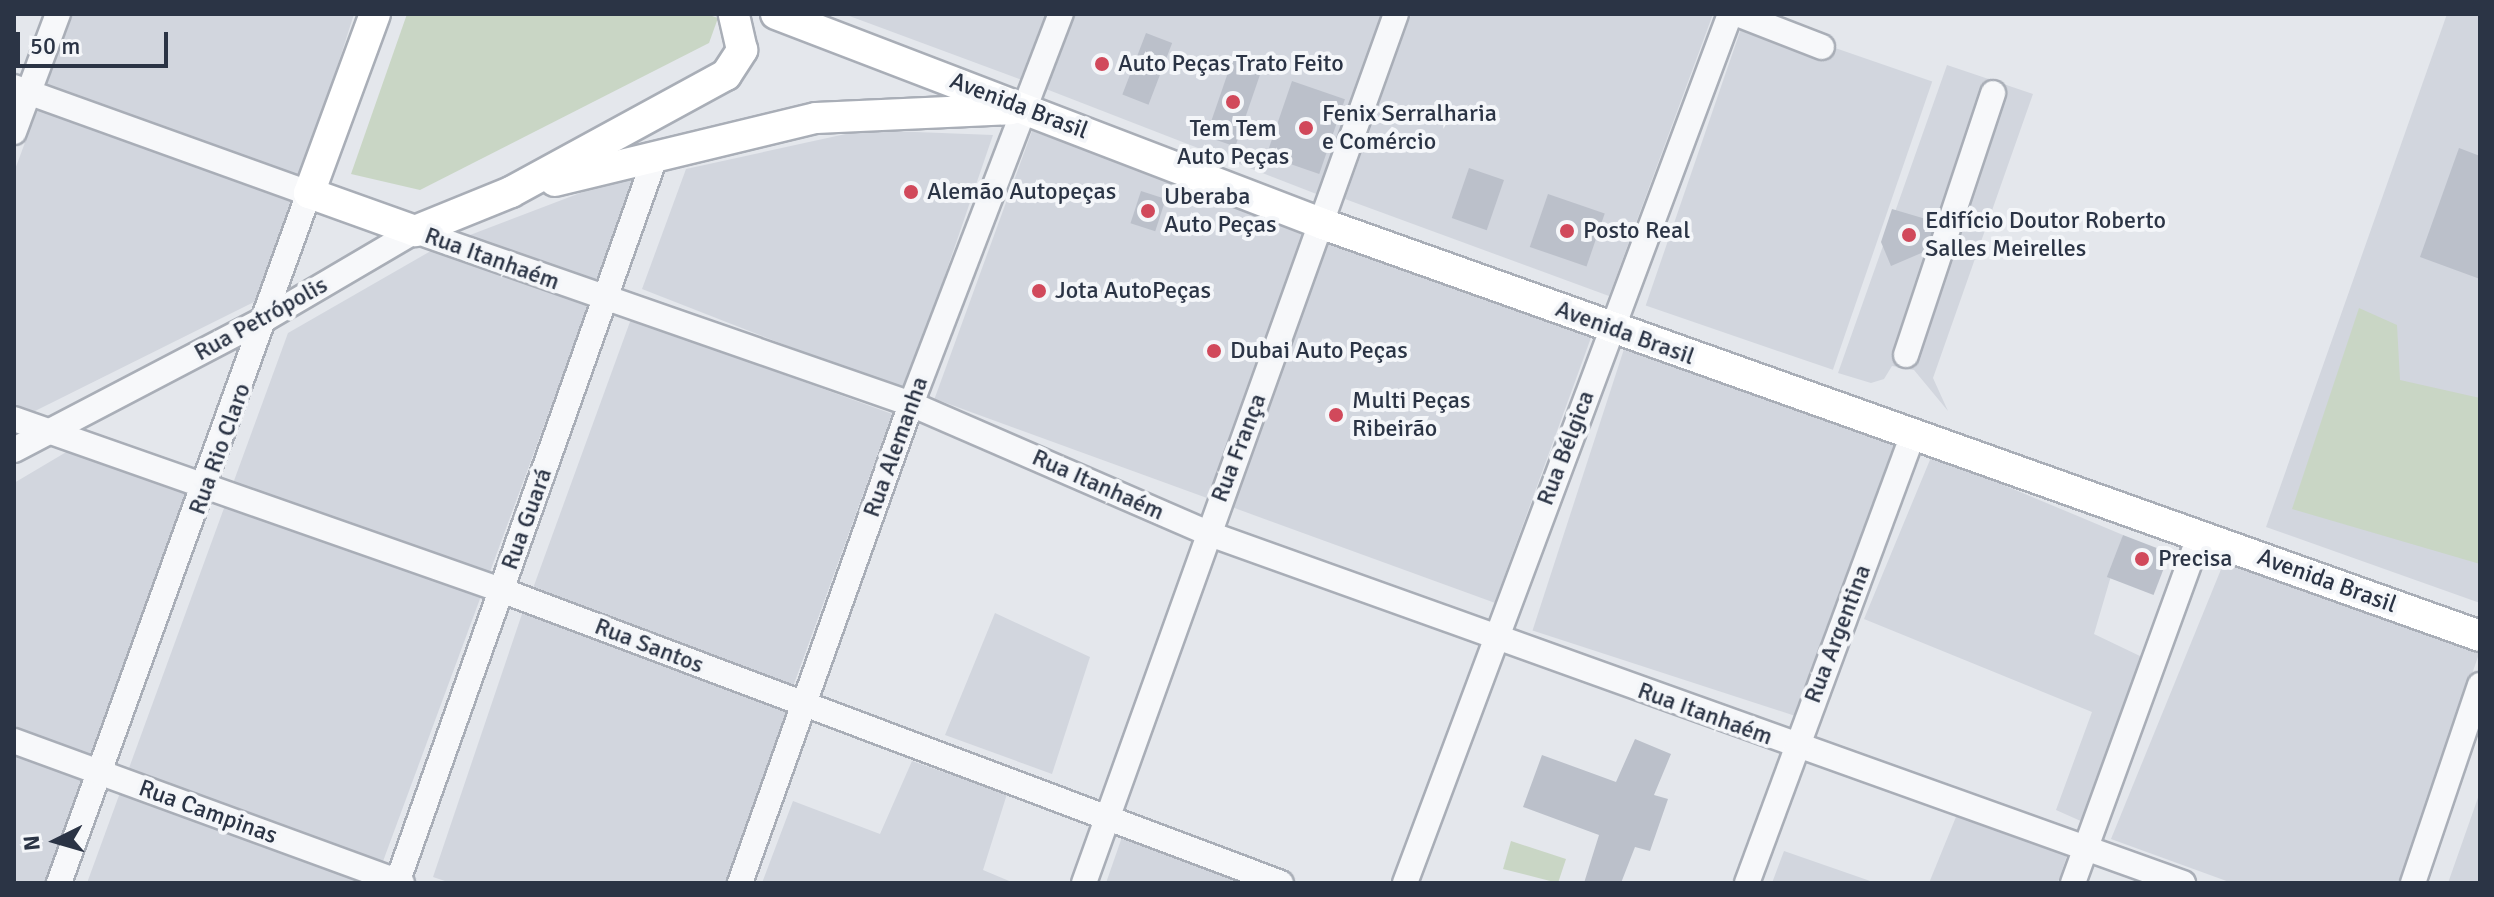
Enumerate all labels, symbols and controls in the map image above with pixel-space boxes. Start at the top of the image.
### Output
scale bar [20,16,172,66]
text: 50 m [30,31,80,61]
place label: Auto Peças Trato Feito [1118,50,1344,78]
marker: Auto Peças Trato Feito [1093,55,1111,73]
street label: Avenida Brasil [946,66,1092,146]
marker: Tem Tem Auto Peças [1224,93,1242,111]
place label: Fenix Serralharia e Comércio [1322,100,1497,156]
place label: Tem Tem Auto Peças [1177,115,1289,171]
marker: Fenix Serralharia e Comércio [1297,119,1315,137]
place label: Alemão Autopeças [927,178,1116,206]
marker: Alemão Autopeças [902,183,920,201]
place label: Uberaba Auto Peças [1164,183,1276,239]
marker: Uberaba Auto Peças [1139,202,1157,220]
place label: Edifício Doutor Roberto Salles Meirelles [1925,207,2166,263]
place label: Posto Real [1583,217,1690,245]
street label: Rua Itanhaém [421,221,563,297]
marker: Posto Real [1558,222,1576,240]
marker: Edifício Doutor Roberto Salles Meirelles [1900,226,1918,244]
street label: Rua Petrópolis [189,271,333,367]
place label: Jota AutoPeças [1055,277,1211,305]
marker: Jota AutoPeças [1030,282,1048,300]
street label: Avenida Brasil [1552,295,1698,371]
place label: Dubai Auto Peças [1230,337,1408,365]
marker: Dubai Auto Peças [1205,342,1223,360]
street label: Rua Alemanha [857,373,935,521]
street label: Rua Rio Claro [183,379,257,519]
place label: Multi Peças Ribeirão [1352,387,1470,443]
street label: Rua Bélgica [1531,387,1601,509]
street label: Rua França [1205,390,1273,506]
marker: Multi Peças Ribeirão [1327,406,1345,424]
street label: Rua Itanhaém [1028,443,1168,527]
street label: Rua Guará [495,464,559,574]
street label: Avenida Brasil [2254,543,2400,619]
place label: Precisa [2158,545,2232,573]
marker: Precisa [2133,550,2151,568]
street label: Rua Argentina [1798,561,1878,707]
street label: Rua Santos [591,612,707,680]
street label: Rua Itanhaém [1634,676,1776,752]
street label: Rua Campinas [135,774,281,850]
north arrow [16,801,96,881]
text: N [17,834,46,852]

